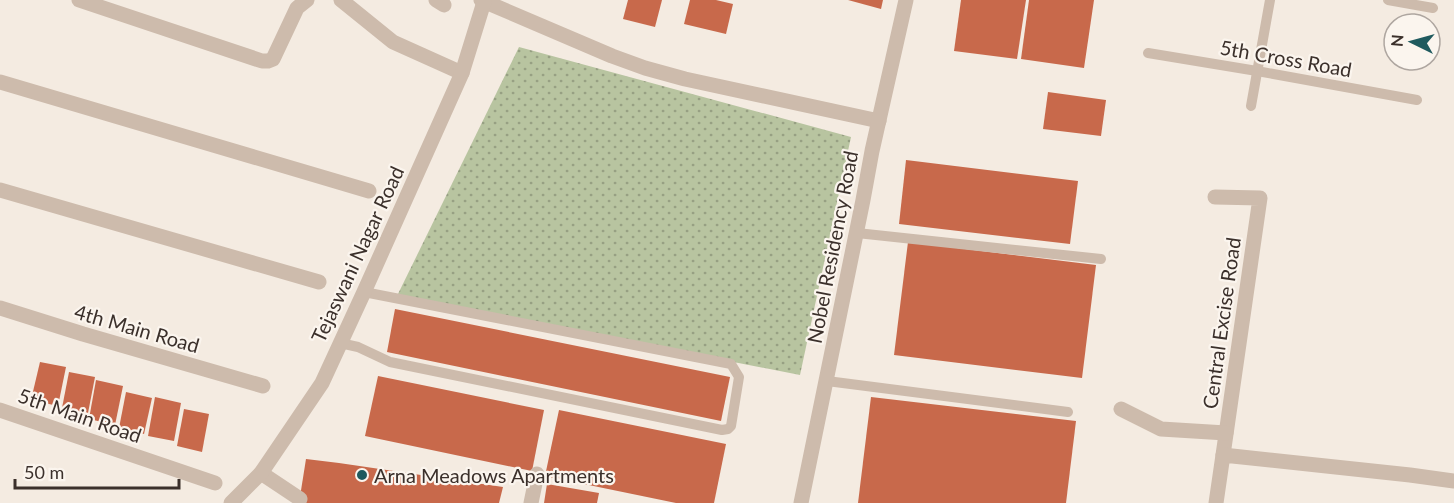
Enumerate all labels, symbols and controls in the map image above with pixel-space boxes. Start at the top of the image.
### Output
north arrow [1382,12,1442,72]
text: N [1387,34,1407,48]
street label: 5th Cross Road [1218,35,1354,81]
street label: Nobel Residency Road [802,149,862,345]
street label: Tejaswani Nagar Road [306,162,408,346]
street label: Central Excise Road [1197,236,1245,410]
street label: 4th Main Road [72,299,202,357]
street label: 5th Main Road [15,383,145,447]
scale bar [15,452,178,490]
text: 50 m [24,461,64,483]
place label: Arna Meadows Apartments [374,463,614,487]
marker: Arna Meadows Apartments [355,468,369,482]

